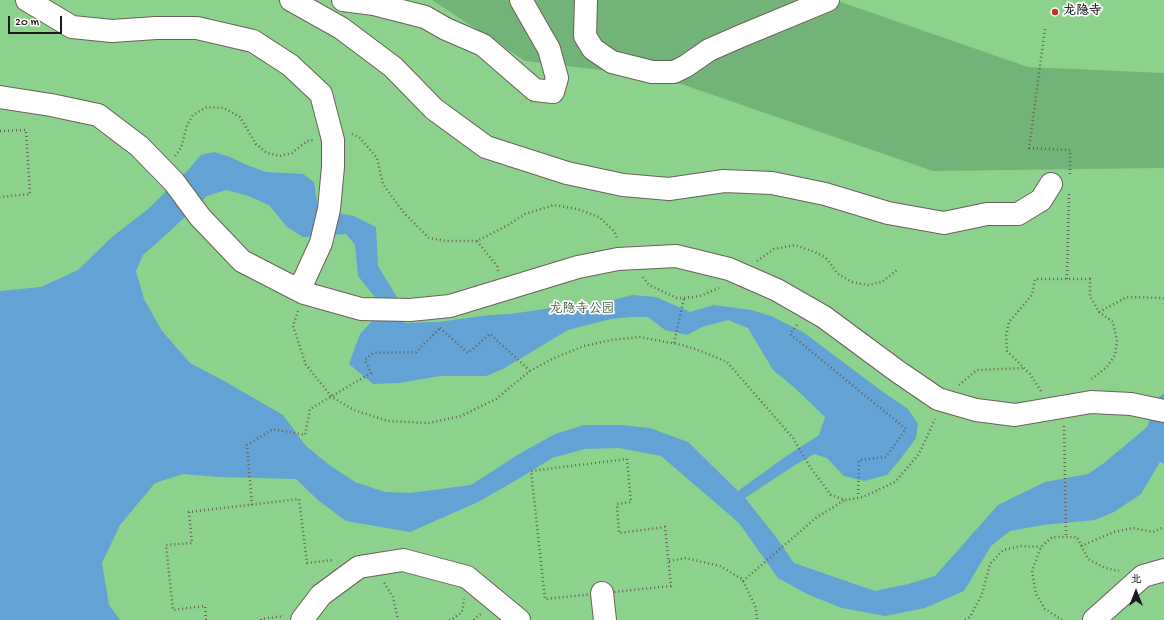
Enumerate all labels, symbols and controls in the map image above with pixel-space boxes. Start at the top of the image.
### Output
place label: 龙隐寺 [1063,4,1102,20]
marker: 龙隐寺 [1050,7,1060,17]
scale bar [10,8,64,34]
text: 20 m [15,16,39,30]
park label: 龙隐寺公园 [550,302,614,318]
north arrow [1116,572,1156,612]
text: 北 [1131,574,1142,586]

